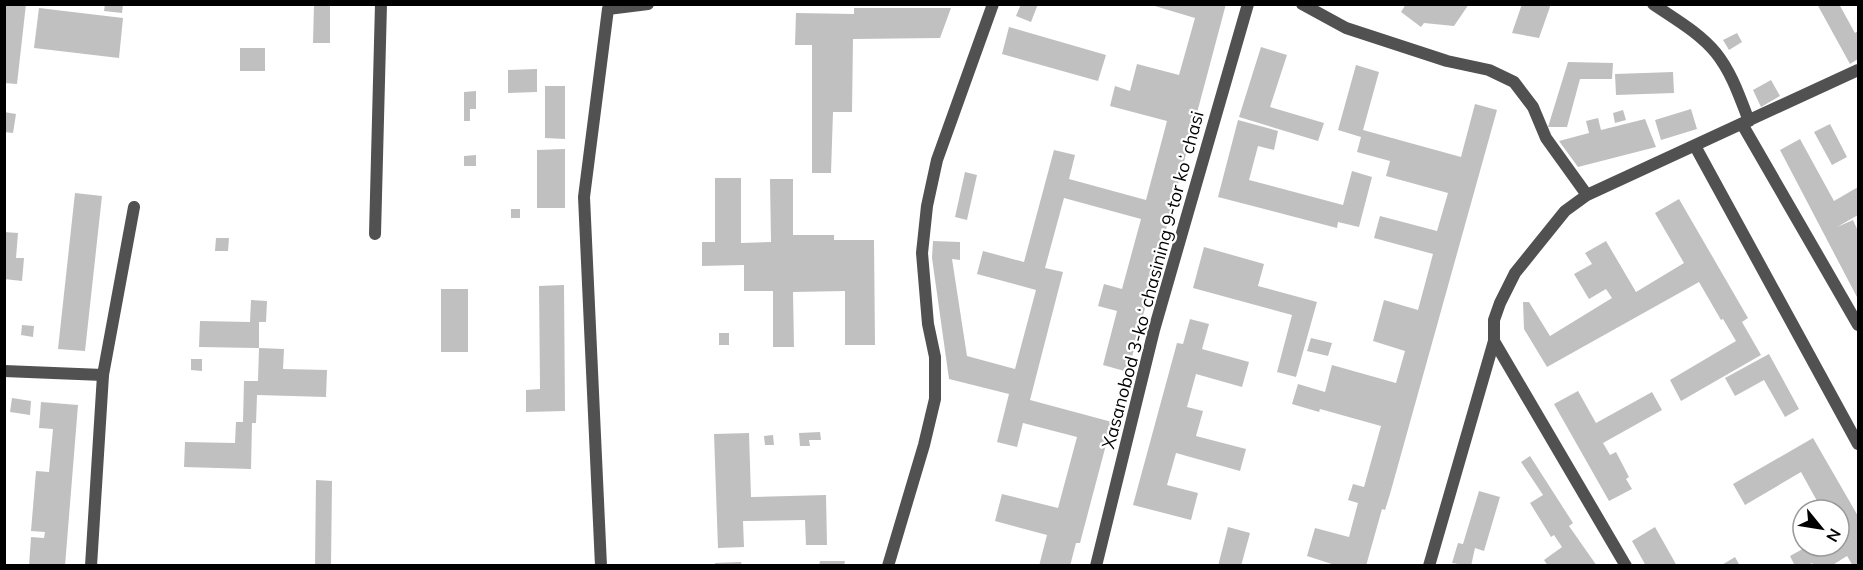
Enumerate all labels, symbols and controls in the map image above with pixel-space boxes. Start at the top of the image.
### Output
street label: Xasanobod 3-koʻchasining 9-tor koʻchasi [1096,108,1209,451]
north arrow [1791,498,1851,558]
text: N [1822,525,1846,546]

